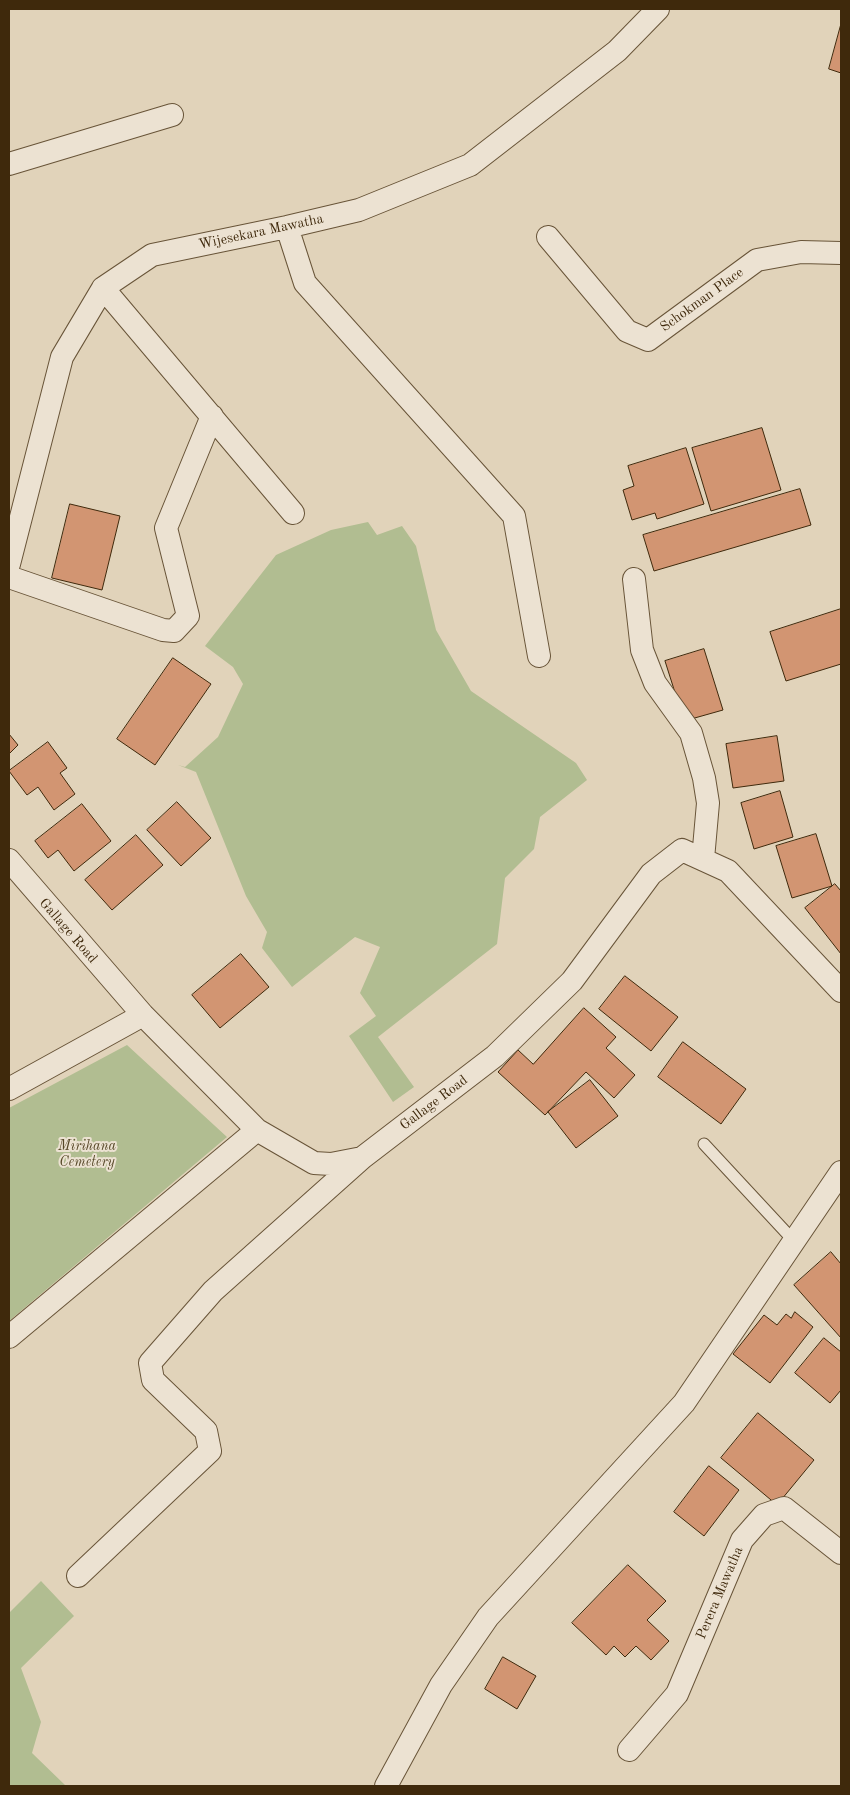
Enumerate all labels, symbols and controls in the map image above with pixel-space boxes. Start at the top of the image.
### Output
street label: Wijesekara Mawatha [197,211,325,253]
street label: Schokman Place [657,264,747,336]
street label: Gallage Road [35,895,101,967]
street label: Gallage Road [397,1072,471,1134]
park label: Mirihana Cemetery [58,1138,116,1170]
street label: Perera Mawatha [693,1544,747,1642]

